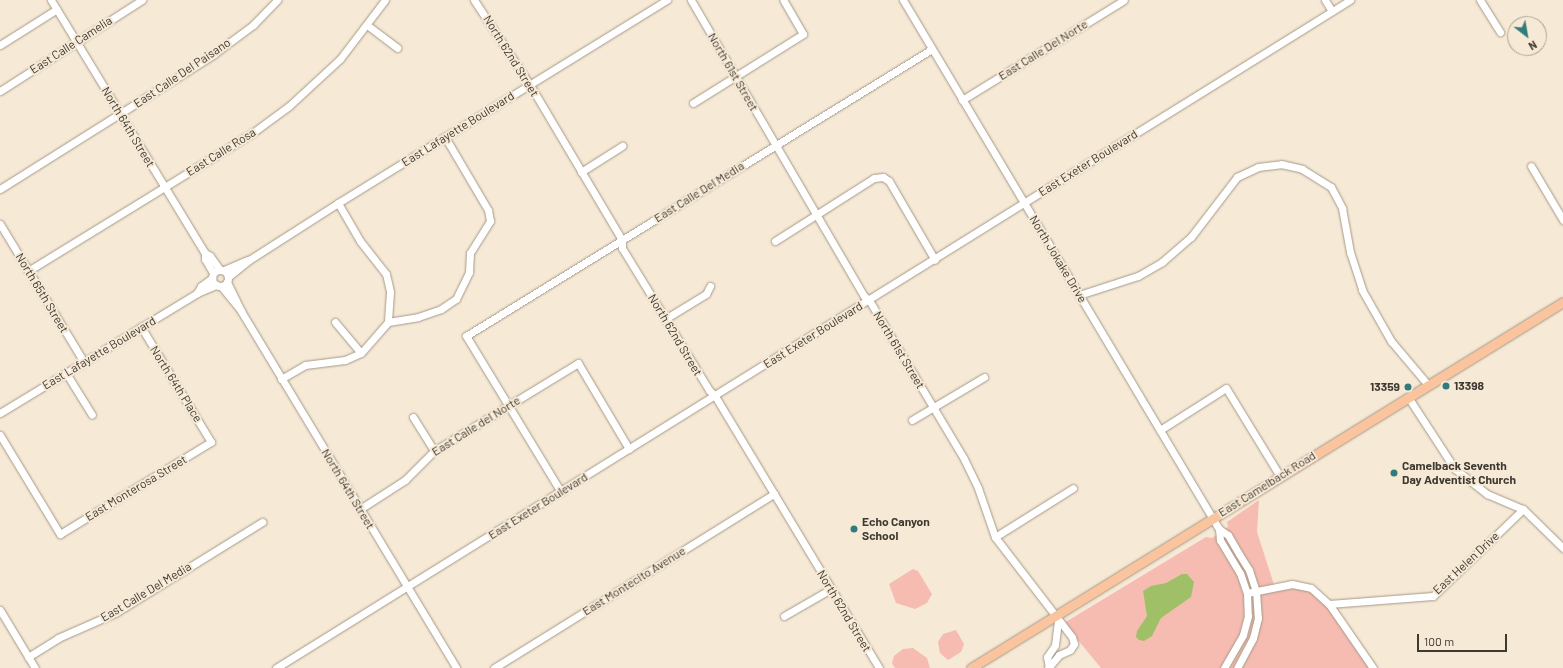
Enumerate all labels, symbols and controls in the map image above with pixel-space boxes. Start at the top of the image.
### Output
street label: East Calle Camelia [27,13,115,77]
street label: North 62nd Street [480,13,542,99]
north arrow [1507,16,1547,56]
street label: East Calle Del Norte [996,17,1090,83]
street label: North 61st Street [705,30,761,114]
street label: East Calle Del Paisano [131,35,233,111]
text: N [1526,38,1539,53]
street label: North 64th Street [98,84,158,170]
street label: East Lafayette Boulevard [399,88,517,170]
street label: East Calle Rosa [184,125,258,179]
street label: East Exeter Boulevard [1036,127,1140,199]
street label: East Calle Del Media [651,159,747,225]
street label: North Jokake Drive [1026,213,1090,305]
street label: North 65th Street [12,250,72,336]
street label: North 62nd Street [645,291,705,379]
street label: East Exeter Boulevard [761,299,865,371]
street label: North 61st Street [870,309,928,391]
street label: East Lafayette Boulevard [40,313,158,393]
street label: North 64th Place [147,343,205,425]
place label: 13398 [1454,379,1484,393]
place label: 13359 [1370,380,1400,394]
marker: 13398 [1441,381,1451,391]
marker: 13359 [1403,382,1413,392]
street label: East Calle del Norte [429,393,523,459]
street label: North 64th Street [318,446,378,532]
street label: East Camelback Road [1216,448,1318,520]
street label: East Monterosa Street [83,452,189,524]
place label: Camelback Seventh Day Adventist Church [1402,459,1516,487]
marker: Camelback Seventh Day Adventist Church [1389,468,1399,478]
street label: East Exeter Boulevard [486,470,590,542]
place label: Echo Canyon School [862,515,930,543]
marker: Echo Canyon School [849,524,859,534]
street label: East Helen Drive [1430,529,1502,597]
street label: East Montecito Avenue [580,543,688,619]
street label: East Calle Del Media [98,559,194,625]
street label: North 62nd Street [814,567,874,655]
scale bar [1419,626,1509,652]
text: 100 m [1424,634,1454,648]

